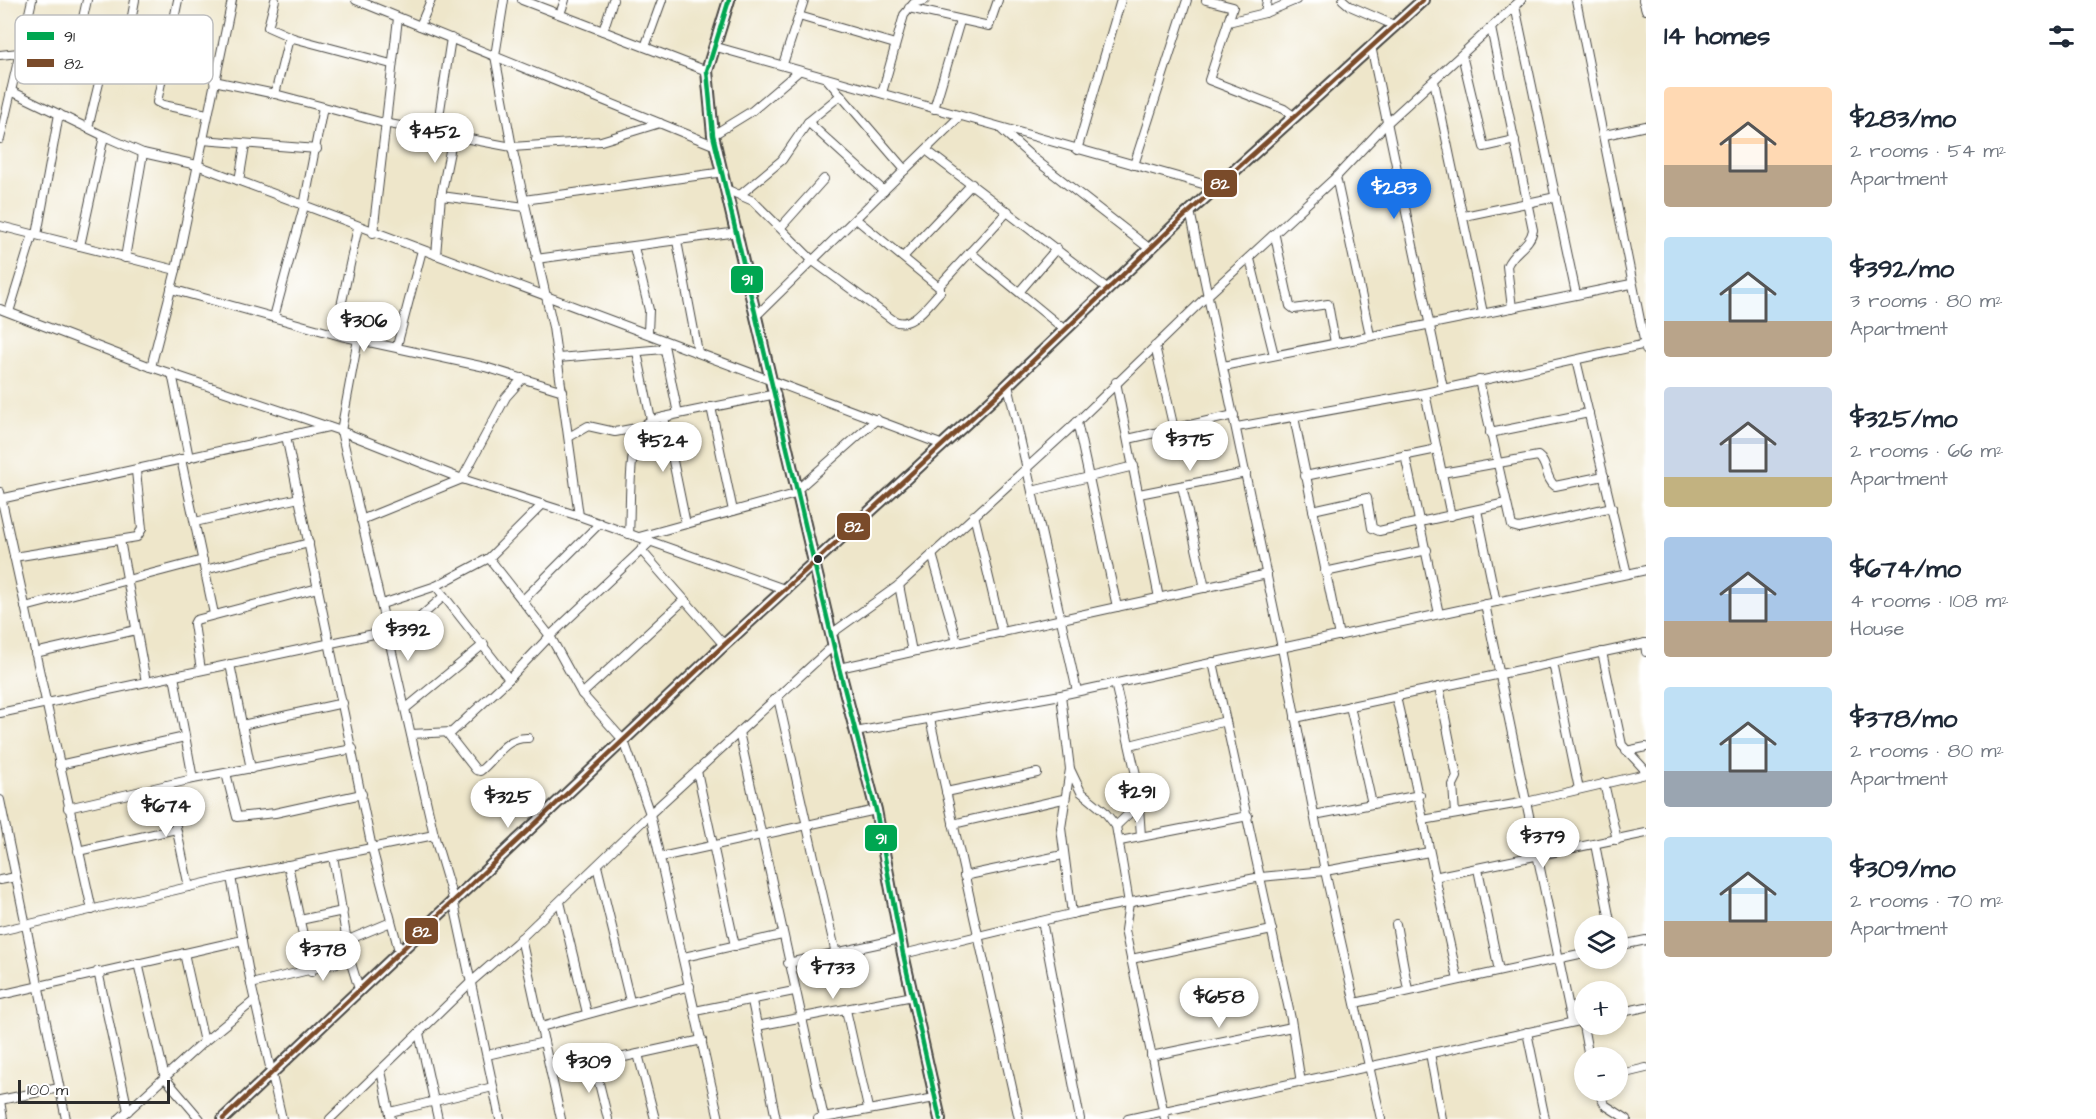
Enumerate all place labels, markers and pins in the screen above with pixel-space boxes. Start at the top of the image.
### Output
pin: $452 [399,113,471,164]
pin: $283 [1358,169,1430,220]
pin: $306 [328,302,400,353]
pin: $375 [1154,421,1226,472]
pin: $524 [627,422,699,473]
unlabelled marker [812,553,824,565]
pin: $392 [372,611,444,662]
pin: $291 [1101,773,1173,824]
pin: $325 [472,778,544,829]
pin: $674 [130,787,202,838]
pin: $379 [1507,818,1579,869]
pin: $378 [287,931,359,982]
pin: $733 [797,949,869,1000]
pin: $658 [1183,978,1255,1029]
pin: $309 [553,1043,625,1094]

